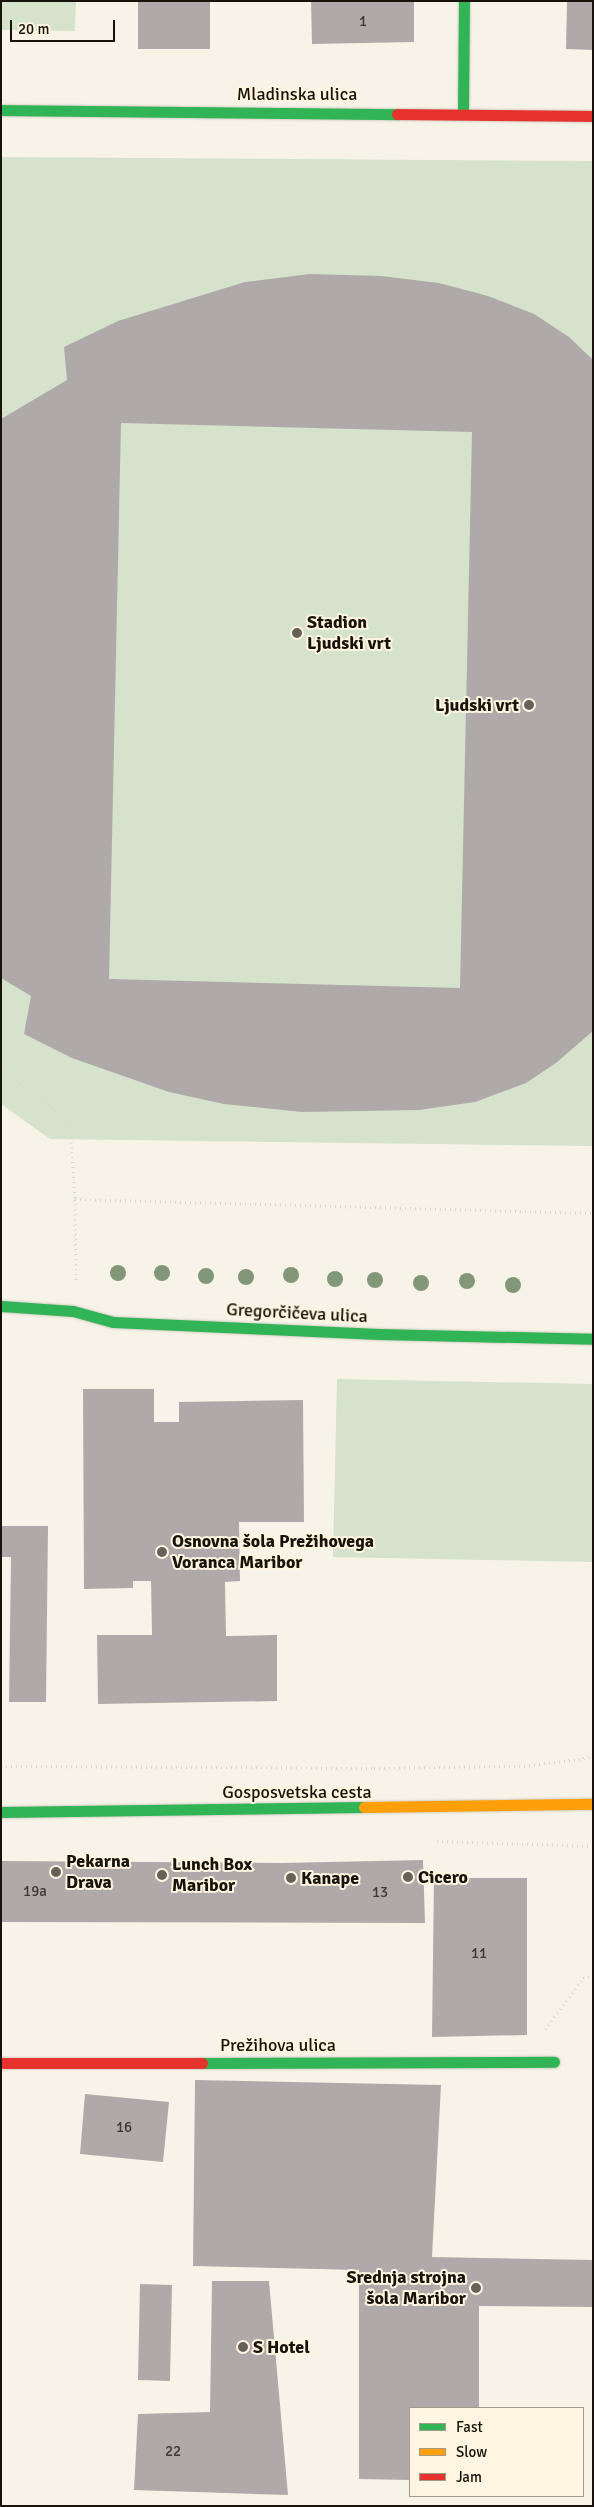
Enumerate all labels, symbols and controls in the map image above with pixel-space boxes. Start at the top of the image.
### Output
scale bar [12,10,118,42]
house number: 1 [359,13,367,31]
text: 20 m [18,20,49,38]
street label: Mladinska ulica [237,83,357,105]
place label: Stadion Ljudski vrt [307,612,391,654]
marker: Stadion Ljudski vrt [291,627,303,639]
place label: Ljudski vrt [435,694,519,716]
marker: Ljudski vrt [523,699,535,711]
street label: Gregorčičeva ulica [226,1299,368,1327]
place label: Osnovna šola Prežihovega Voranca Maribor [172,1531,374,1574]
marker: Osnovna šola Prežihovega Voranca Maribor [156,1546,168,1558]
street label: Gosposvetska cesta [222,1781,372,1803]
place label: Pekarna Drava [66,1851,130,1894]
place label: Lunch Box Maribor [172,1854,252,1896]
marker: Pekarna Drava [50,1866,62,1878]
place label: Cicero [418,1866,468,1888]
place label: Kanape [301,1867,359,1889]
marker: Lunch Box Maribor [156,1869,168,1881]
marker: Cicero [402,1871,414,1883]
marker: Kanape [285,1872,297,1884]
house number: 19a [23,1883,47,1901]
house number: 13 [372,1884,388,1902]
house number: 11 [471,1945,487,1963]
street label: Prežihova ulica [220,2034,336,2056]
house number: 16 [116,2119,132,2137]
place label: Srednja strojna šola Maribor [346,2267,466,2310]
marker: Srednja strojna šola Maribor [470,2282,482,2294]
place label: S Hotel [253,2336,310,2358]
marker: S Hotel [237,2341,249,2353]
legend [409,2407,584,2497]
text: Fast [456,2418,483,2436]
house number: 22 [165,2443,181,2461]
text: Slow [456,2443,487,2461]
text: Jam [456,2468,482,2486]

